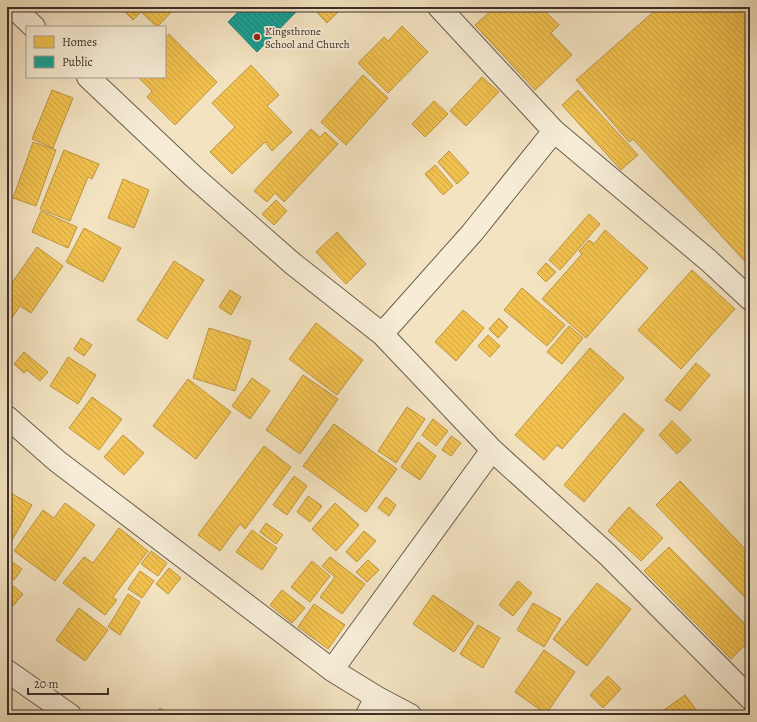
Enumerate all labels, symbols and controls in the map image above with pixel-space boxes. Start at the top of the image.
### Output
place label: Kingsthrone School and Church [265,24,350,52]
legend [26,26,166,78]
marker: Kingsthrone School and Church [252,32,262,42]
text: Homes [62,34,97,50]
text: Public [62,54,93,70]
scale bar [28,670,108,696]
text: 20 m [34,676,58,692]

